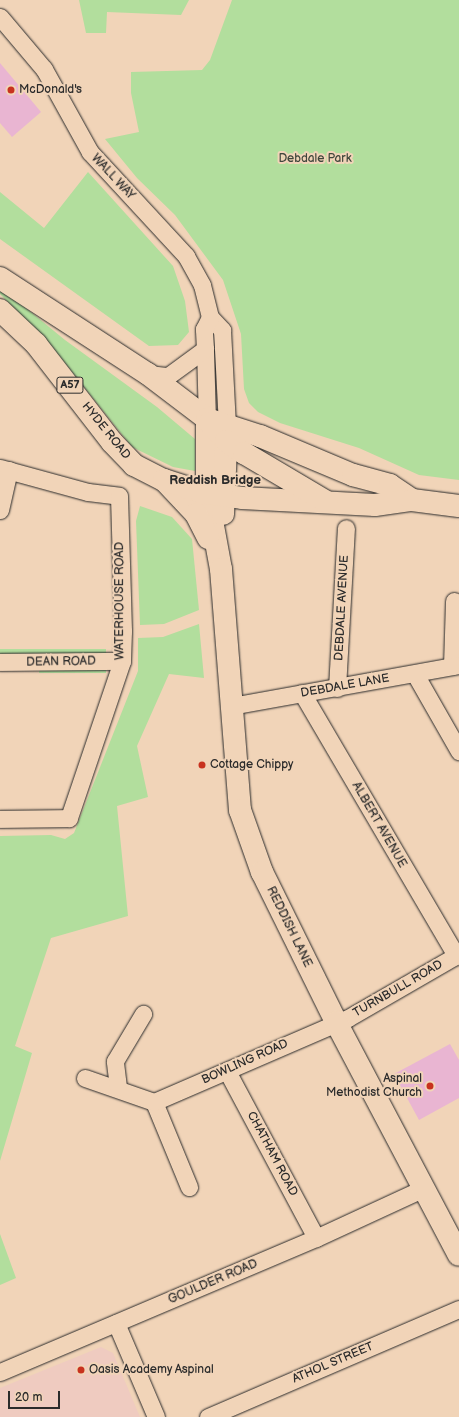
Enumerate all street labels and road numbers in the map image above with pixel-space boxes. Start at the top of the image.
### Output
street label: WALL WAY [88,151,138,203]
road number: A57 [56,376,84,394]
street label: HYDE ROAD [79,400,133,462]
street label: WATERHOUSE ROAD [113,542,127,660]
street label: DEBDALE AVENUE [332,555,352,661]
street label: DEAN ROAD [26,654,96,670]
street label: DEBDALE LANE [300,671,390,701]
street label: ALBERT AVENUE [349,780,409,870]
street label: REDDISH LANE [263,884,315,970]
street label: TURNBULL ROAD [351,958,445,1020]
street label: BOWLING ROAD [199,1036,291,1088]
street label: CHATHAM ROAD [244,1109,300,1199]
street label: GOULDER ROAD [166,1257,260,1307]
street label: ATHOL STREET [290,1339,376,1387]

